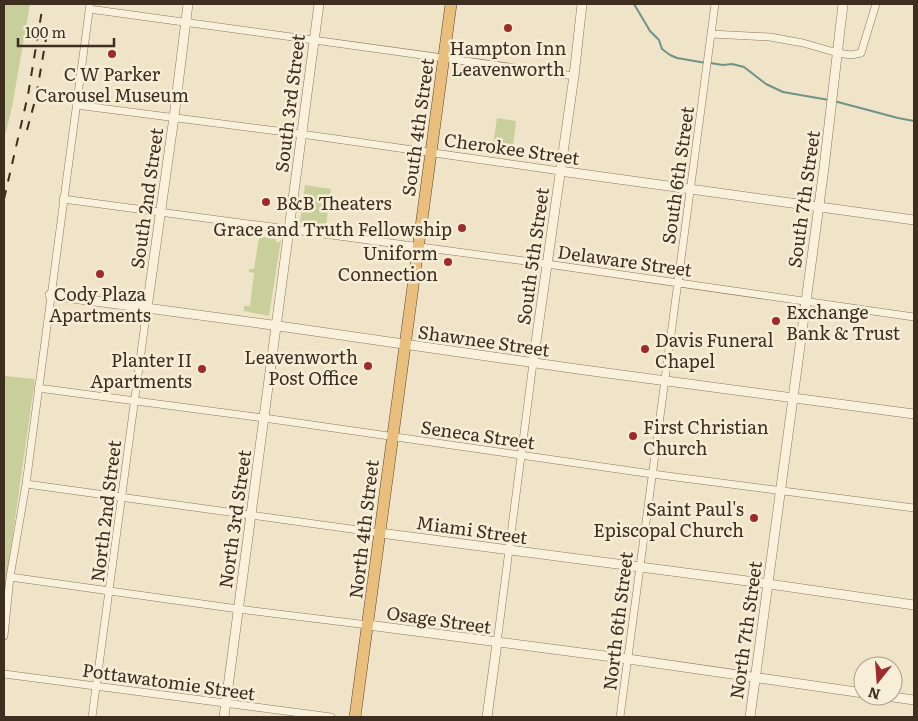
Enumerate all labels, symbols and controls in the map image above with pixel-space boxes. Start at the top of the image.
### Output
scale bar [18,15,114,47]
text: 100 m [25,20,66,43]
marker: Hampton Inn Leavenworth [502,22,514,34]
street label: South 3rd Street [267,32,311,174]
place label: Hampton Inn Leavenworth [450,34,566,82]
marker: C W Parker Carousel Museum [106,48,118,60]
street label: South 4th Street [394,56,440,198]
place label: C W Parker Carousel Museum [35,60,189,108]
street label: South 6th Street [654,104,700,246]
street label: South 2nd Street [123,125,169,270]
street label: Cherokee Street [443,125,582,171]
street label: South 7th Street [780,128,826,269]
street label: South 5th Street [509,185,555,326]
place label: B&B Theaters [276,189,392,216]
marker: B&B Theaters [260,196,272,208]
place label: Grace and Truth Fellowship [213,215,452,242]
marker: Grace and Truth Fellowship [456,222,468,234]
street label: Delaware Street [556,237,695,283]
place label: Uniform Connection [338,239,438,287]
marker: Uniform Connection [442,256,454,268]
marker: Cody Plaza Apartments [94,268,106,280]
place label: Cody Plaza Apartments [49,280,151,328]
place label: Exchange Bank & Trust [786,298,901,346]
marker: Exchange Bank & Trust [770,315,782,327]
street label: Shawnee Street [416,317,552,363]
place label: Davis Funeral Chapel [655,326,773,374]
place label: Leavenworth Post Office [244,343,358,391]
marker: Davis Funeral Chapel [639,343,651,355]
place label: Planter II Apartments [90,346,192,394]
marker: Leavenworth Post Office [362,360,374,372]
marker: Planter II Apartments [196,363,208,375]
street label: Seneca Street [419,413,537,455]
place label: First Christian Church [643,413,769,461]
marker: First Christian Church [627,430,639,442]
street label: North 2nd Street [83,438,127,584]
street label: North 3rd Street [211,447,257,590]
street label: North 4th Street [341,457,385,600]
place label: Saint Paul's Episcopal Church [593,495,744,543]
street label: Miami Street [415,508,530,550]
marker: Saint Paul's Episcopal Church [748,512,760,524]
street label: North 6th Street [595,549,639,692]
street label: North 7th Street [722,558,768,701]
street label: Osage Street [385,598,494,640]
street label: Pottawatomie Street [81,655,258,707]
north arrow [853,656,903,706]
text: N [865,683,882,706]

